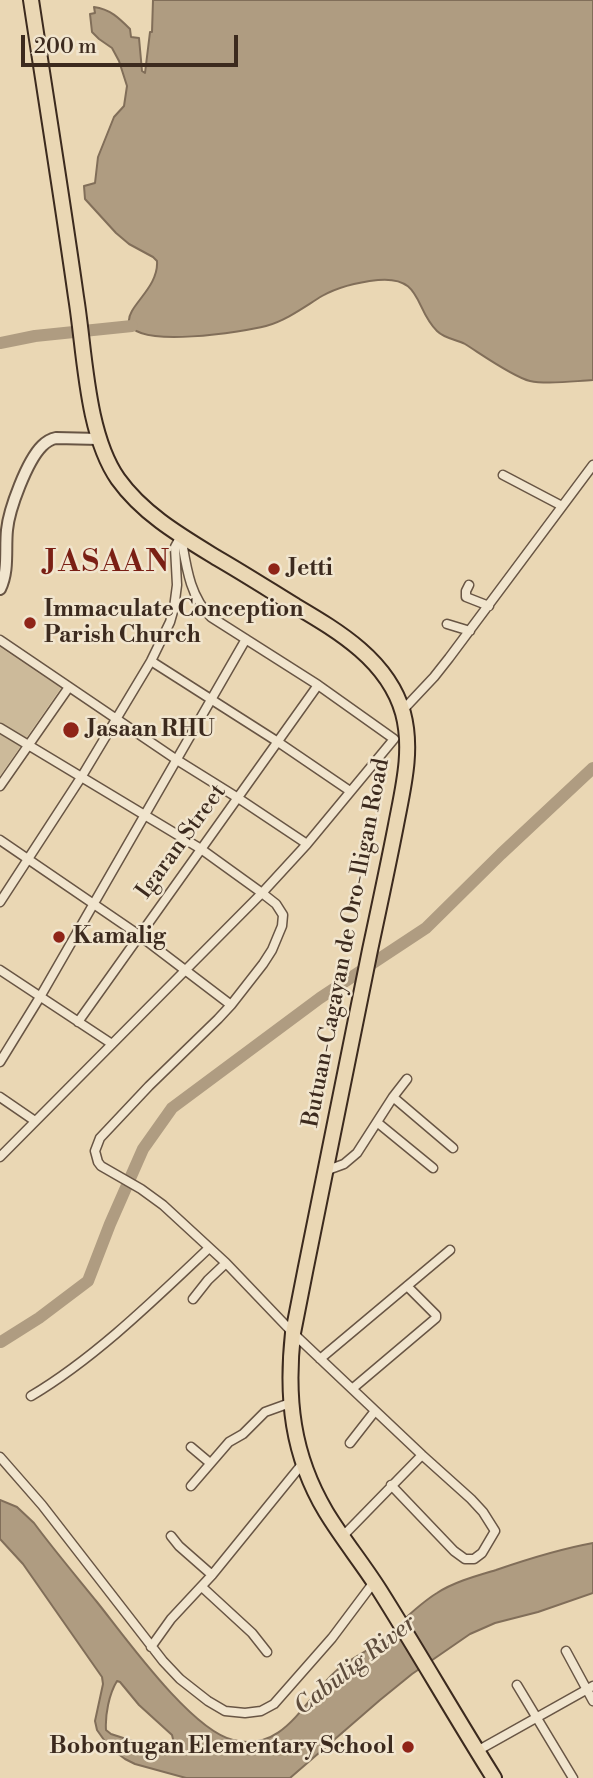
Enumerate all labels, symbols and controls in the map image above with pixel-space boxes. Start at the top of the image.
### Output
scale bar [24,21,242,65]
text: 200 m [34,34,97,60]
district label: JASAAN [45,546,171,582]
place label: Jetti [288,555,333,583]
marker: Jetti [266,561,282,577]
place label: Immaculate Conception Parish Church [44,596,303,650]
marker: Immaculate Conception Parish Church [22,615,38,631]
place label: Jasaan RHU [87,716,215,744]
marker: Jasaan RHU [61,720,81,740]
street label: Butuan-Cagayan de Oro-Iligan Road [298,756,396,1130]
street label: Igaran Street [131,779,233,905]
place label: Kamalig [73,923,166,951]
marker: Kamalig [51,929,67,945]
water label: Cabulig River [289,1610,423,1722]
place label: Bobontugan Elementary School [49,1733,394,1761]
marker: Bobontugan Elementary School [400,1739,416,1755]

